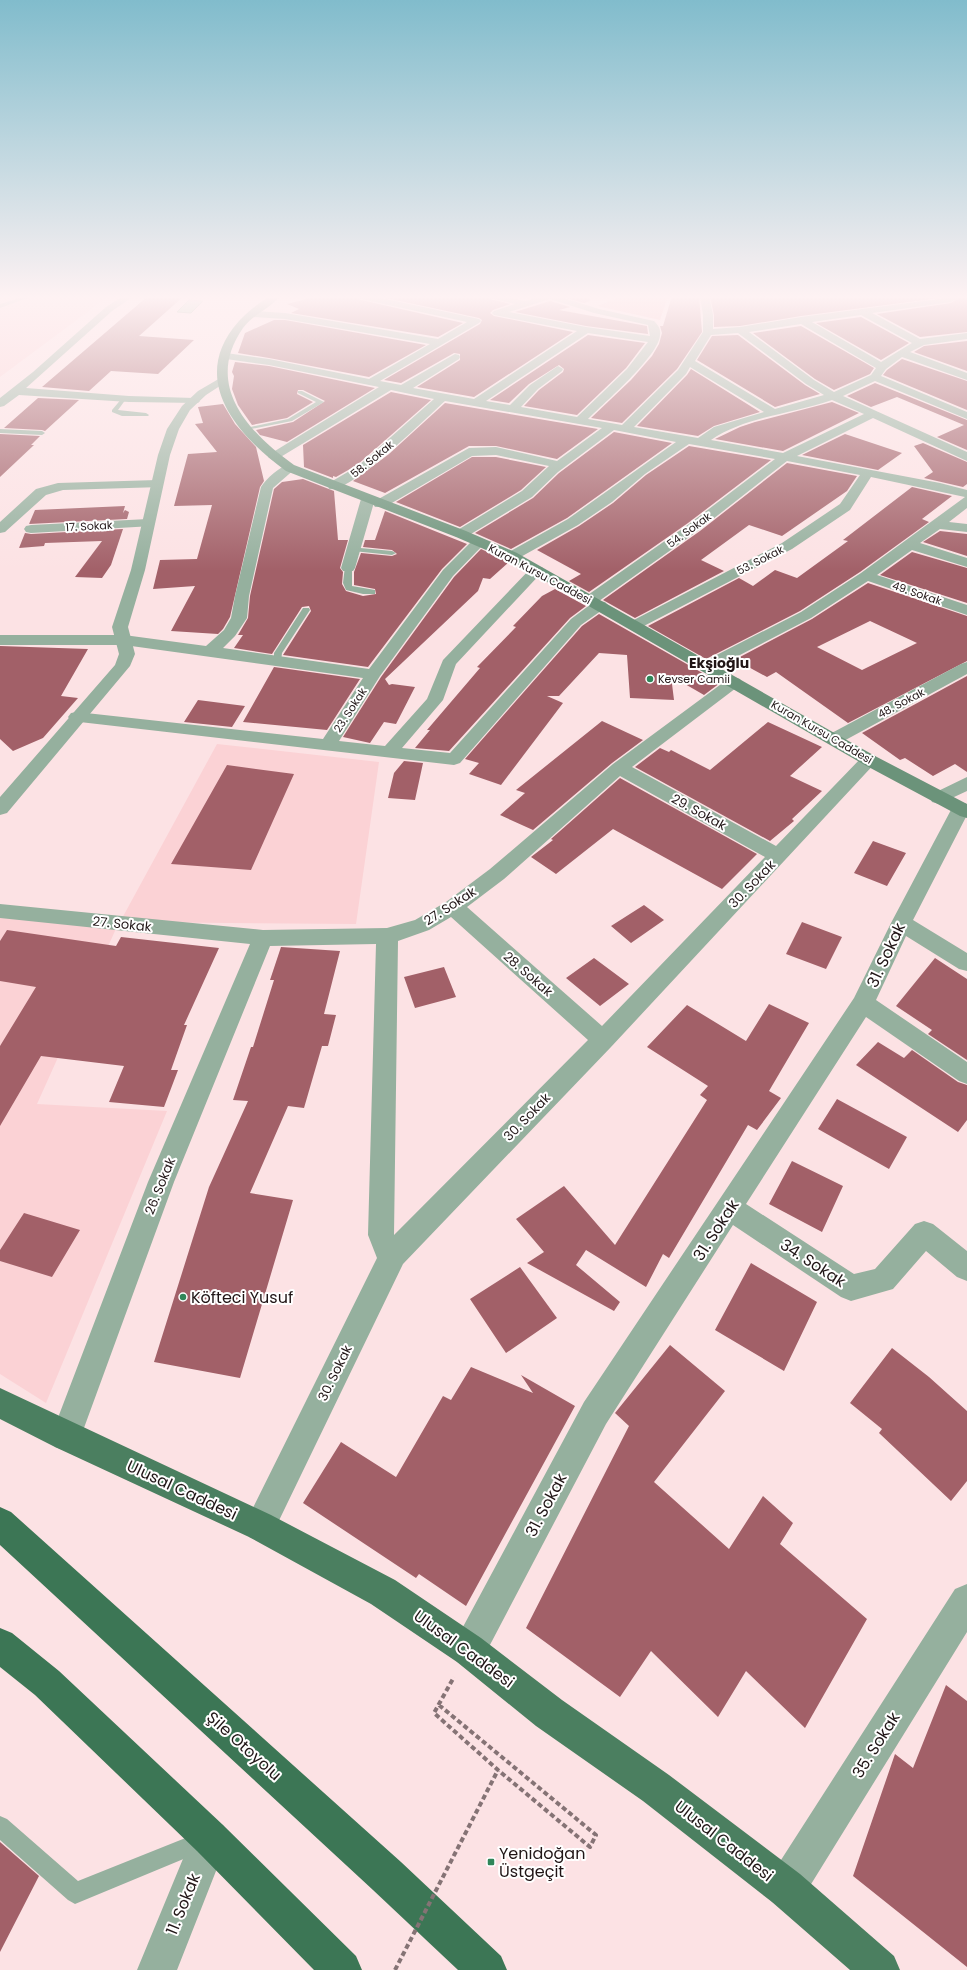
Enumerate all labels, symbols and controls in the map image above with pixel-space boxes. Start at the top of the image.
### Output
street label: 58. Sokak [347,436,397,481]
street label: 54. Sokak [664,508,715,552]
street label: 17. Sokak [65,517,113,535]
street label: Kuran Kursu Caddesi [486,540,595,608]
street label: 53. Sokak [734,541,787,579]
street label: 49. Sokak [890,577,944,609]
district label: Ekşioğlu [689,653,749,673]
place label: Kevser Camii [658,671,730,687]
marker: Kevser Camii [645,674,655,684]
street label: 23. Sokak [330,684,371,735]
street label: 48. Sokak [875,684,928,722]
street label: Kuran Kursu Caddesi [768,696,876,768]
street label: 29. Sokak [668,789,730,835]
street label: 30. Sokak [724,856,780,912]
street label: 27. Sokak [420,882,480,930]
street label: 27. Sokak [92,911,153,937]
street label: 31. Sokak [861,918,911,991]
street label: 28. Sokak [499,947,557,1001]
street label: 30. Sokak [499,1089,555,1145]
street label: 26. Sokak [140,1154,180,1217]
street label: 31. Sokak [688,1194,745,1265]
street label: 34. Sokak [776,1233,851,1293]
place label: Köfteci Yusuf [191,1286,293,1309]
marker: Köfteci Yusuf [178,1292,188,1302]
street label: 30. Sokak [313,1342,357,1404]
street label: Ulusal Caddesi [123,1454,241,1526]
street label: 31. Sokak [520,1468,573,1541]
street label: Ulusal Caddesi [409,1605,519,1693]
street label: Şile Otoyolu [202,1706,286,1786]
street label: 35. Sokak [847,1707,906,1782]
street label: Ulusal Caddesi [670,1795,778,1887]
place label: Yenidoğan Üstgeçit [499,1842,585,1883]
marker: Yenidoğan Üstgeçit [486,1857,496,1867]
street label: 11. Sokak [160,1869,206,1938]

